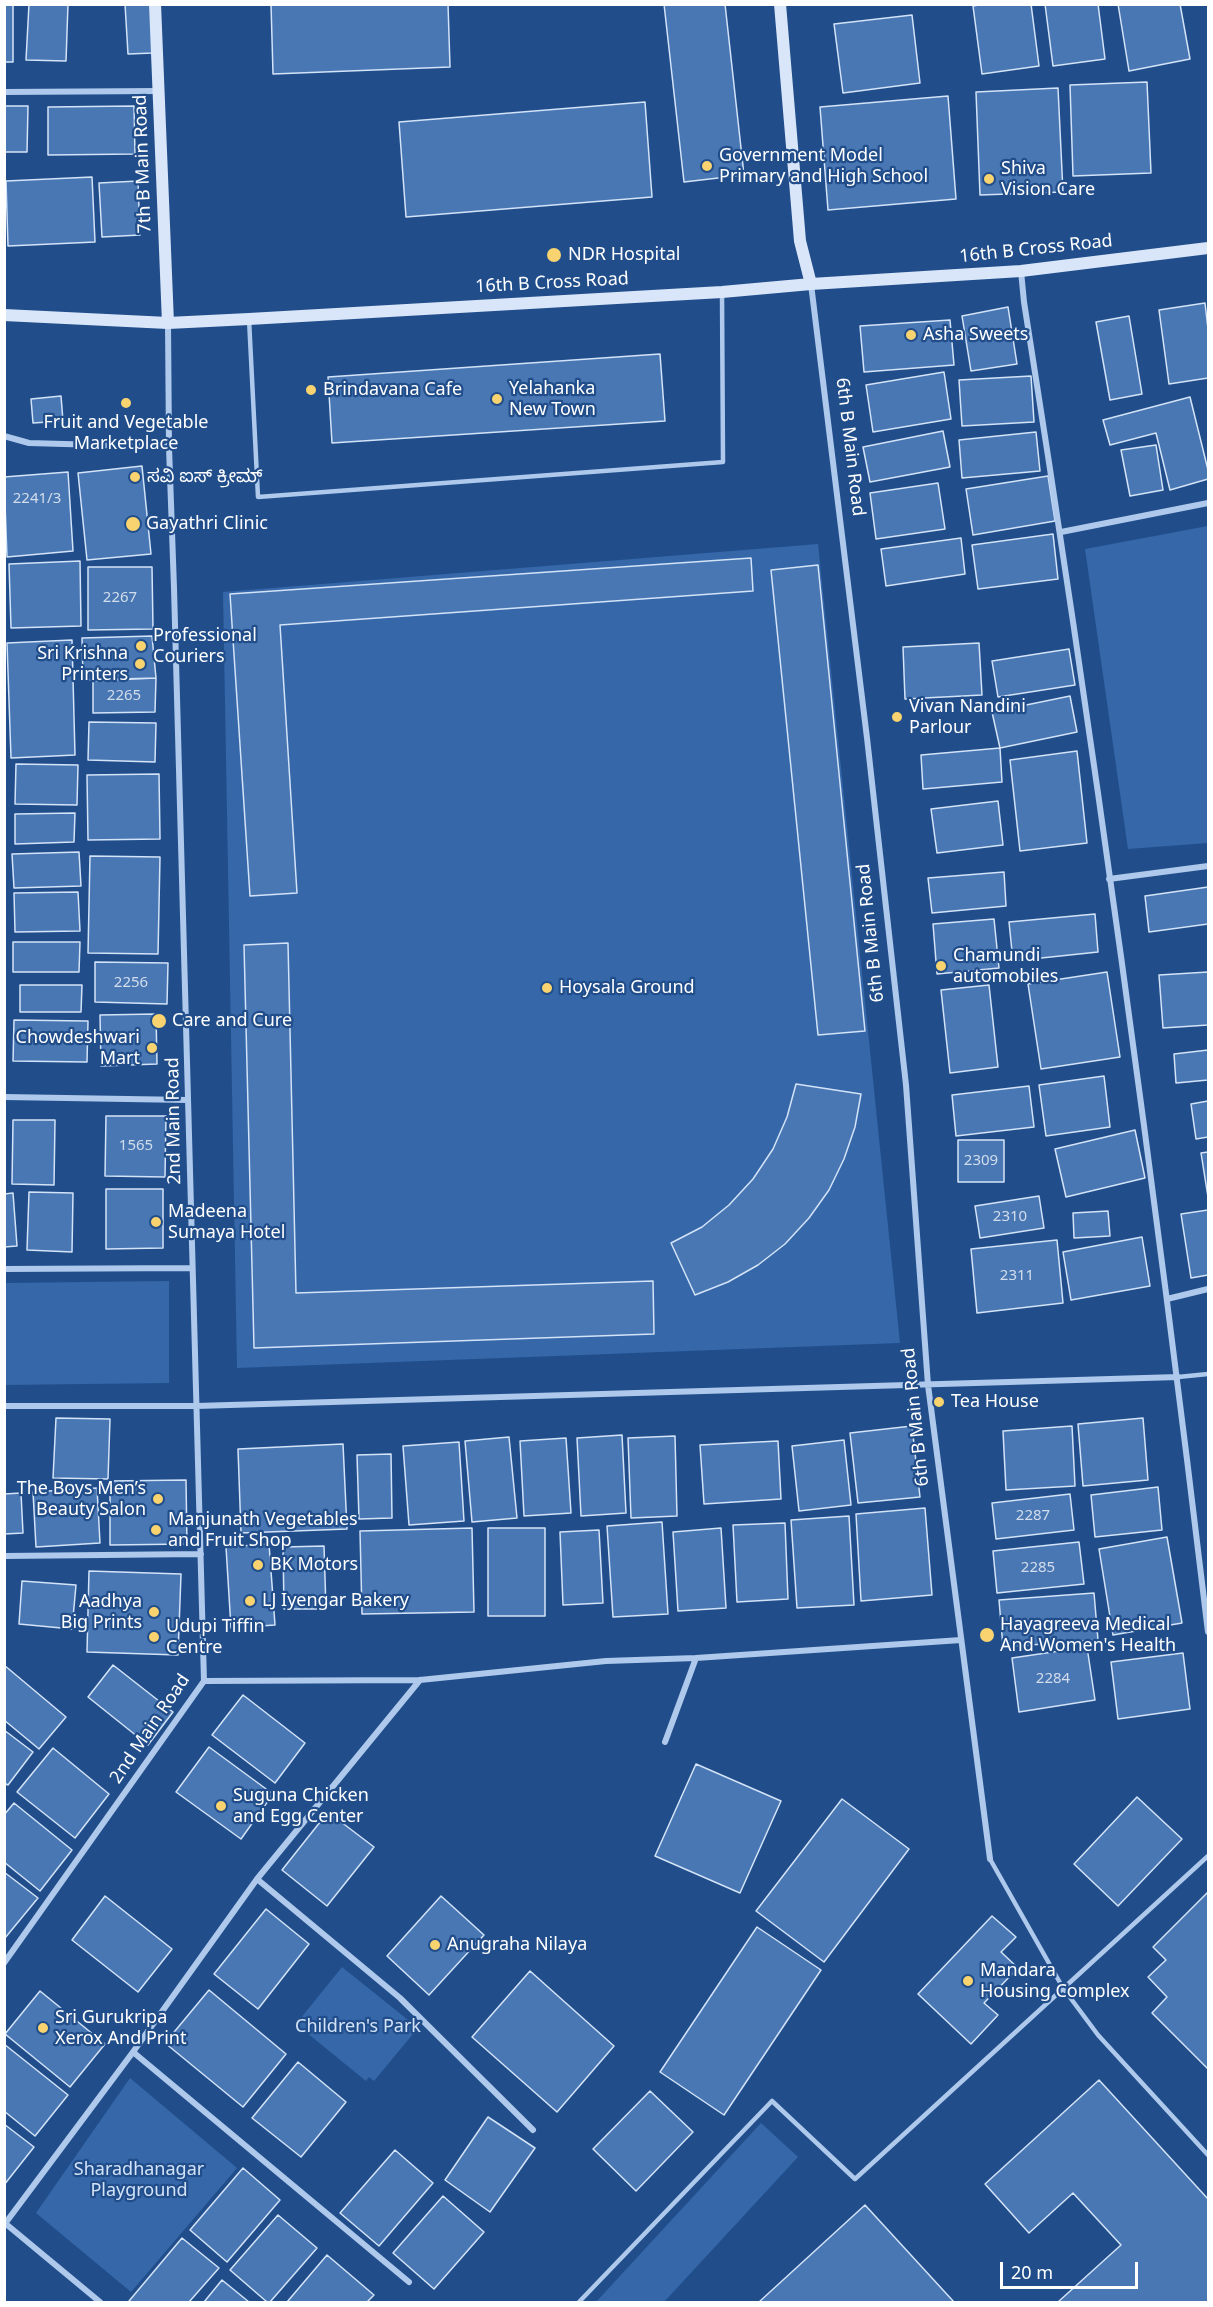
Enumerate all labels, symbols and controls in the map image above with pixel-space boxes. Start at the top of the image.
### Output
street label: 7th B Main Road [130,94,156,234]
place label: Government Model Primary and High School [719,145,928,188]
place label: Shiva Vision Care [1001,158,1095,201]
marker: Government Model Primary and High School [700,159,714,173]
marker: Shiva Vision Care [982,172,996,186]
street label: 16th B Cross Road [958,230,1114,268]
place label: NDR Hospital [568,244,680,266]
marker: NDR Hospital [545,246,563,264]
street label: 16th B Cross Road [475,268,629,298]
place label: Asha Sweets [923,324,1028,346]
marker: Asha Sweets [904,328,918,342]
street label: 6th B Main Road [831,377,869,517]
place label: Yelahanka New Town [509,378,596,420]
place label: Brindavana Cafe [323,379,462,401]
marker: Brindavana Cafe [304,383,318,397]
marker: Yelahanka New Town [490,392,504,406]
marker: Fruit and Vegetable Marketplace [119,396,133,410]
place label: Fruit and Vegetable Marketplace [44,412,208,454]
place label: ಸವಿ ಐಸ್ ಕ್ರೀಮ್ [147,466,262,488]
marker: ಸವಿ ಐಸ್ ಕ್ರೀಮ್ [128,470,142,484]
house number: 2241/3 [13,490,61,508]
place label: Gayathri Clinic [146,513,268,535]
marker: Gayathri Clinic [124,515,142,533]
house number: 2267 [103,589,137,607]
place label: Professional Couriers [153,625,257,668]
marker: Professional Couriers [134,639,148,653]
place label: Sri Krishna Printers [37,643,128,686]
marker: Sri Krishna Printers [133,657,147,671]
house number: 2265 [107,687,141,705]
place label: Vivan Nandini Parlour [909,696,1026,738]
marker: Vivan Nandini Parlour [890,710,904,724]
street label: 6th B Main Road [853,863,889,1003]
place label: Chamundi automobiles [953,945,1058,988]
marker: Chamundi automobiles [934,959,948,973]
house number: 2256 [114,974,148,992]
place label: Hoysala Ground [559,977,695,999]
marker: Hoysala Ground [540,981,554,995]
place label: Care and Cure [172,1010,292,1032]
marker: Care and Cure [150,1012,168,1030]
place label: Chowdeshwari Mart [16,1027,140,1070]
marker: Chowdeshwari Mart [145,1041,159,1055]
street label: 2nd Main Road [162,1057,186,1185]
house number: 1565 [119,1137,153,1155]
house number: 2309 [964,1152,998,1170]
place label: Madeena Sumaya Hotel [168,1201,285,1244]
house number: 2310 [993,1208,1027,1226]
marker: Madeena Sumaya Hotel [149,1215,163,1229]
house number: 2311 [1000,1267,1034,1285]
street label: 6th B Main Road [898,1347,934,1487]
place label: Tea House [951,1391,1039,1413]
marker: Tea House [932,1395,946,1409]
place label: The Boys Men’s Beauty Salon [17,1478,146,1520]
marker: The Boys Men’s Beauty Salon [151,1492,165,1506]
house number: 2287 [1016,1507,1050,1525]
place label: Manjunath Vegetables and Fruit Shop [168,1509,358,1552]
marker: Manjunath Vegetables and Fruit Shop [149,1523,163,1537]
place label: BK Motors [270,1554,358,1576]
marker: BK Motors [251,1558,265,1572]
house number: 2285 [1021,1559,1055,1577]
place label: LJ Iyengar Bakery [262,1590,409,1612]
place label: Aadhya Big Prints [61,1591,142,1634]
marker: LJ Iyengar Bakery [243,1594,257,1608]
marker: Aadhya Big Prints [147,1605,161,1619]
place label: Hayagreeva Medical And Women's Health [1000,1614,1176,1656]
place label: Udupi Tiffin Centre [166,1616,265,1658]
marker: Hayagreeva Medical And Women's Health [978,1626,996,1644]
marker: Udupi Tiffin Centre [147,1630,161,1644]
street label: 2nd Main Road [105,1670,195,1788]
house number: 2284 [1036,1670,1070,1688]
place label: Suguna Chicken and Egg Center [233,1785,369,1828]
marker: Suguna Chicken and Egg Center [214,1799,228,1813]
place label: Anugraha Nilaya [447,1934,587,1956]
marker: Anugraha Nilaya [428,1938,442,1952]
place label: Mandara Housing Complex [980,1960,1130,2002]
marker: Mandara Housing Complex [961,1974,975,1988]
place label: Sri Gurukripa Xerox And Print [55,2007,186,2050]
park label: Children's Park [295,2016,421,2038]
marker: Sri Gurukripa Xerox And Print [36,2021,50,2035]
park label: Sharadhanagar Playground [74,2159,204,2202]
scale bar [1003,2250,1141,2288]
text: 20 m [1011,2260,1053,2284]

